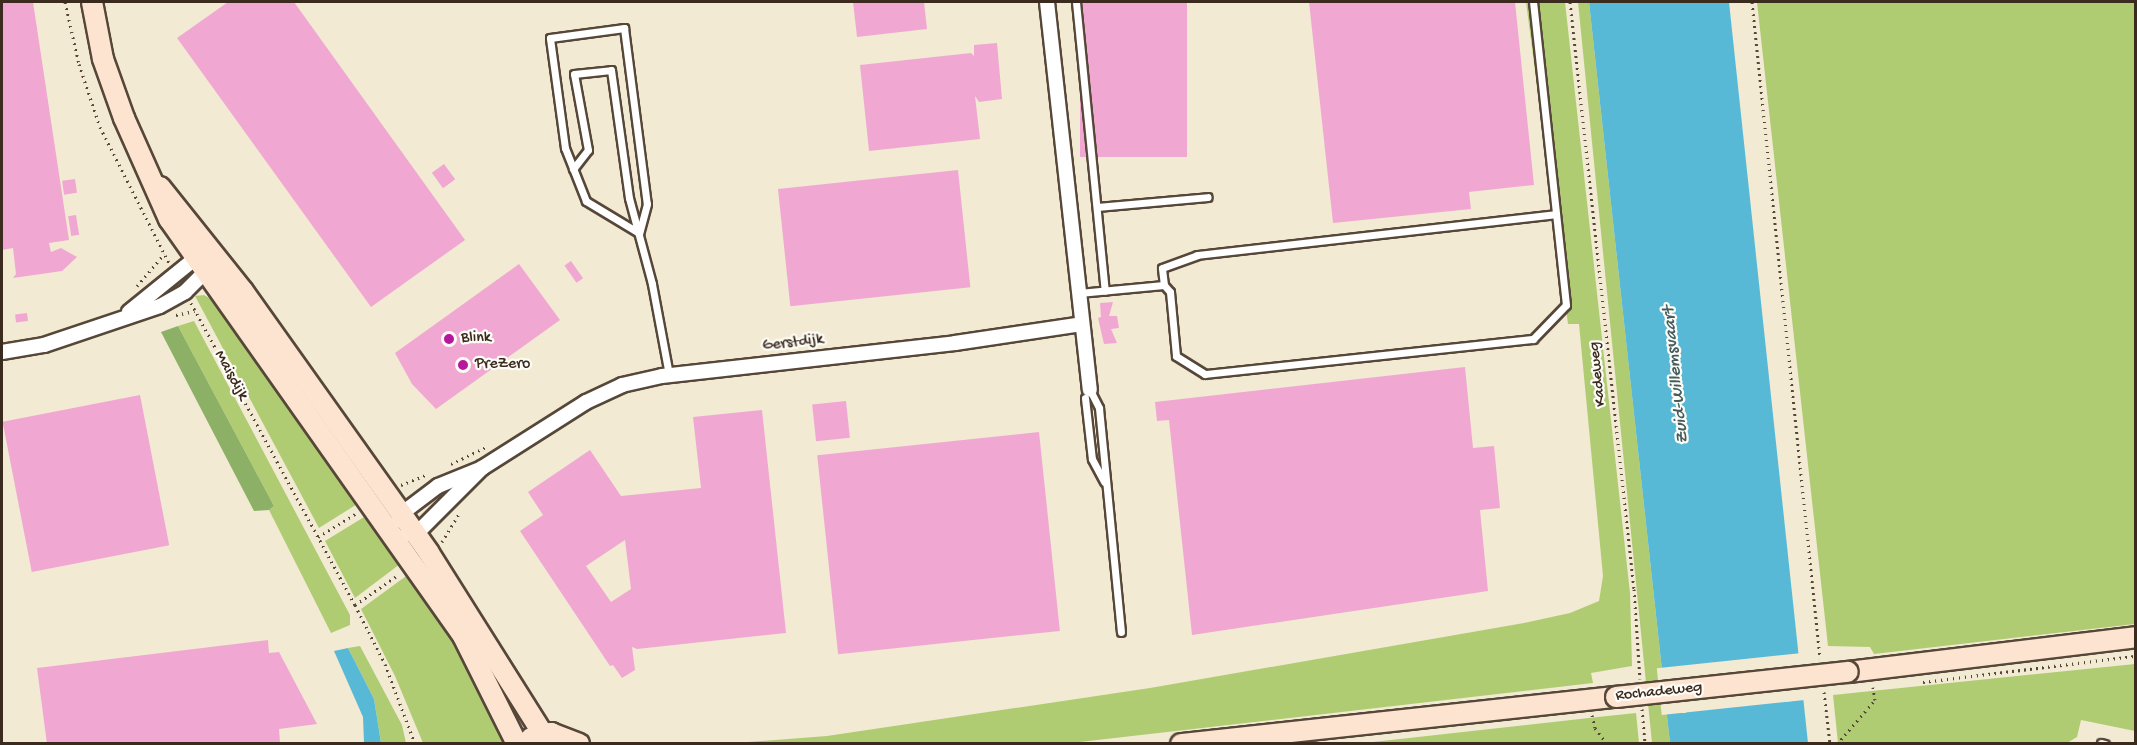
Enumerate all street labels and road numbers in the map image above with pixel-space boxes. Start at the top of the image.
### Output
street label: Gerstdijk [762,331,824,357]
street label: Kadeweg [1586,341,1612,407]
street label: Maisdijk [209,348,251,404]
street label: Rochadeweg [1615,679,1703,707]

